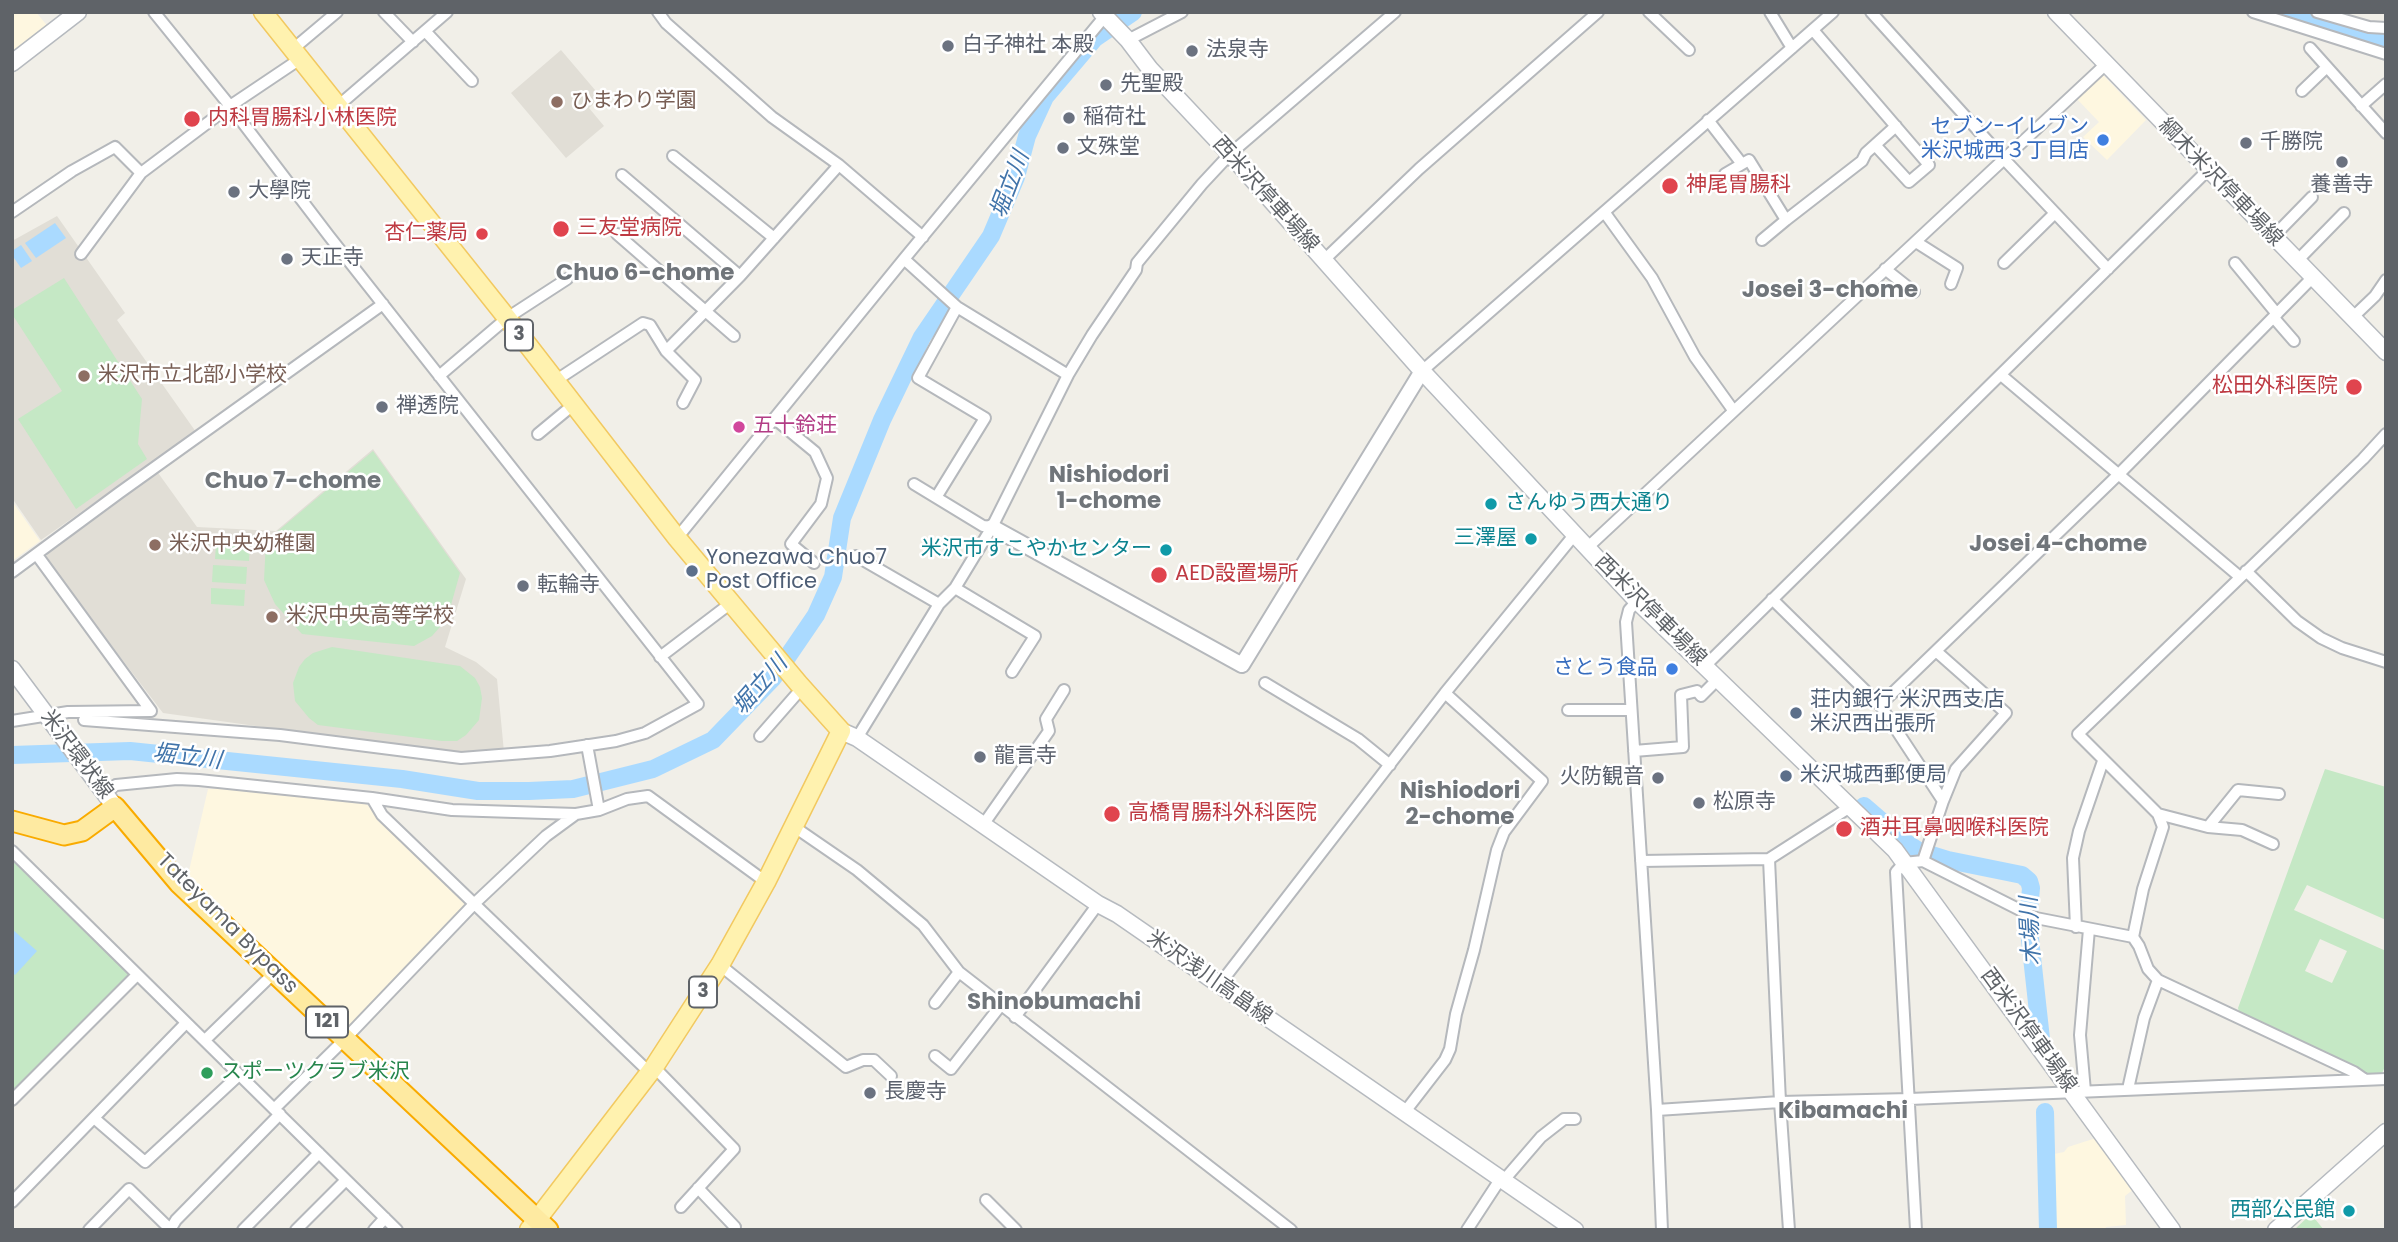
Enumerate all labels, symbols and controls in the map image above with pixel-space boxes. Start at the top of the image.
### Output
place label: 白子神社 本殿 [962,33,1094,59]
marker: 白子神社 本殿 [940,38,956,54]
place label: 法泉寺 [1206,38,1269,64]
marker: 法泉寺 [1184,43,1200,59]
place label: 先聖殿 [1120,72,1183,98]
marker: 先聖殿 [1098,77,1114,93]
place label: ひまわり学園 [571,89,697,115]
marker: ひまわり学園 [549,94,565,110]
place label: 稲荷社 [1083,105,1146,131]
place label: 内科胃腸科小林医院 [208,106,397,132]
marker: 内科胃腸科小林医院 [182,109,202,129]
marker: 稲荷社 [1061,110,1077,126]
street label: 綱木米沢停車場線 [2153,114,2287,252]
place label: セブン-イレブン 米沢城西３丁目店 [1921,115,2089,165]
place label: 千勝院 [2260,130,2323,156]
street label: 西米沢停車場線 [1206,132,1324,258]
marker: セブン-イレブン 米沢城西３丁目店 [2095,132,2111,148]
place label: 文殊堂 [1077,135,1140,161]
marker: 千勝院 [2238,135,2254,151]
marker: 文殊堂 [1055,140,1071,156]
water label: 堀立川 [986,148,1036,222]
marker: 養善寺 [2334,154,2350,170]
place label: 神尾胃腸科 [1686,173,1791,199]
place label: 養善寺 [2311,173,2373,199]
marker: 神尾胃腸科 [1660,176,1680,196]
place label: 大學院 [248,179,311,205]
marker: 大學院 [226,184,242,200]
place label: 三友堂病院 [577,216,682,242]
marker: 三友堂病院 [551,219,571,239]
place label: 杏仁薬局 [384,221,468,247]
marker: 杏仁薬局 [474,226,490,242]
place label: 天正寺 [301,246,364,272]
marker: 天正寺 [279,251,295,267]
district label: Chuo 6-chome [556,260,734,288]
district label: Josei 3-chome [1742,277,1918,305]
road number: 3 [505,320,533,350]
place label: 米沢市立北部小学校 [98,363,287,389]
marker: 米沢市立北部小学校 [76,368,92,384]
place label: 松田外科医院 [2212,374,2338,400]
marker: 松田外科医院 [2344,377,2364,397]
place label: 禅透院 [396,394,459,420]
marker: 禅透院 [374,399,390,415]
place label: 五十鈴荘 [753,414,837,440]
marker: 五十鈴荘 [731,419,747,435]
district label: Nishiodori 1-chome [1049,462,1169,516]
district label: Chuo 7-chome [205,468,381,496]
place label: さんゆう西大通り [1505,491,1673,517]
marker: さんゆう西大通り [1483,496,1499,512]
place label: 三澤屋 [1454,526,1517,552]
marker: 三澤屋 [1523,531,1539,547]
district label: Josei 4-chome [1969,531,2147,559]
place label: 米沢中央幼稚園 [169,532,316,558]
marker: 米沢中央幼稚園 [147,537,163,553]
place label: 米沢市すこやかセンター [921,537,1152,563]
marker: 米沢市すこやかセンター [1158,542,1174,558]
place label: Yonezawa Chuo7 Post Office [706,546,887,596]
street label: 西米沢停車場線 [1589,550,1711,672]
place label: AED設置場所 [1175,562,1299,588]
marker: Yonezawa Chuo7 Post Office [684,563,700,579]
marker: AED設置場所 [1149,565,1169,585]
place label: 転輪寺 [537,573,600,599]
marker: 転輪寺 [515,578,531,594]
place label: 米沢中央高等学校 [286,604,454,630]
marker: 米沢中央高等学校 [264,609,280,625]
water label: 堀立川 [728,651,794,721]
place label: さとう食品 [1553,656,1658,682]
marker: さとう食品 [1664,661,1680,677]
place label: 荘内銀行 米沢西支店 米沢西出張所 [1810,688,2005,738]
street label: 米沢環状線 [34,705,118,805]
marker: 荘内銀行 米沢西支店 米沢西出張所 [1788,705,1804,721]
water label: 堀立川 [151,740,223,776]
place label: 龍言寺 [994,744,1057,770]
marker: 龍言寺 [972,749,988,765]
place label: 米沢城西郵便局 [1800,763,1947,789]
place label: 火防観音 [1560,765,1644,791]
marker: 米沢城西郵便局 [1778,768,1794,784]
marker: 火防観音 [1650,770,1666,786]
district label: Nishiodori 2-chome [1400,778,1520,832]
place label: 松原寺 [1713,790,1776,816]
marker: 松原寺 [1691,795,1707,811]
place label: 高橋胃腸科外科医院 [1128,801,1317,827]
marker: 高橋胃腸科外科医院 [1102,804,1122,824]
place label: 酒井耳鼻咽喉科医院 [1860,816,2049,842]
marker: 酒井耳鼻咽喉科医院 [1834,819,1854,839]
street label: Tateyama Bypass [151,848,303,1000]
water label: 木場川 [2016,896,2048,966]
street label: 米沢浅川高畠線 [1142,926,1276,1030]
street label: 西米沢停車場線 [1975,964,2081,1098]
road number: 3 [689,976,717,1008]
district label: Shinobumachi [967,989,1141,1017]
road number: 121 [306,1006,348,1038]
place label: スポーツクラブ米沢 [221,1060,410,1086]
marker: スポーツクラブ米沢 [199,1065,215,1081]
place label: 長慶寺 [884,1080,947,1106]
marker: 長慶寺 [862,1085,878,1101]
district label: Kibamachi [1778,1098,1908,1126]
place label: 西部公民館 [2230,1198,2335,1224]
marker: 西部公民館 [2341,1203,2357,1219]

